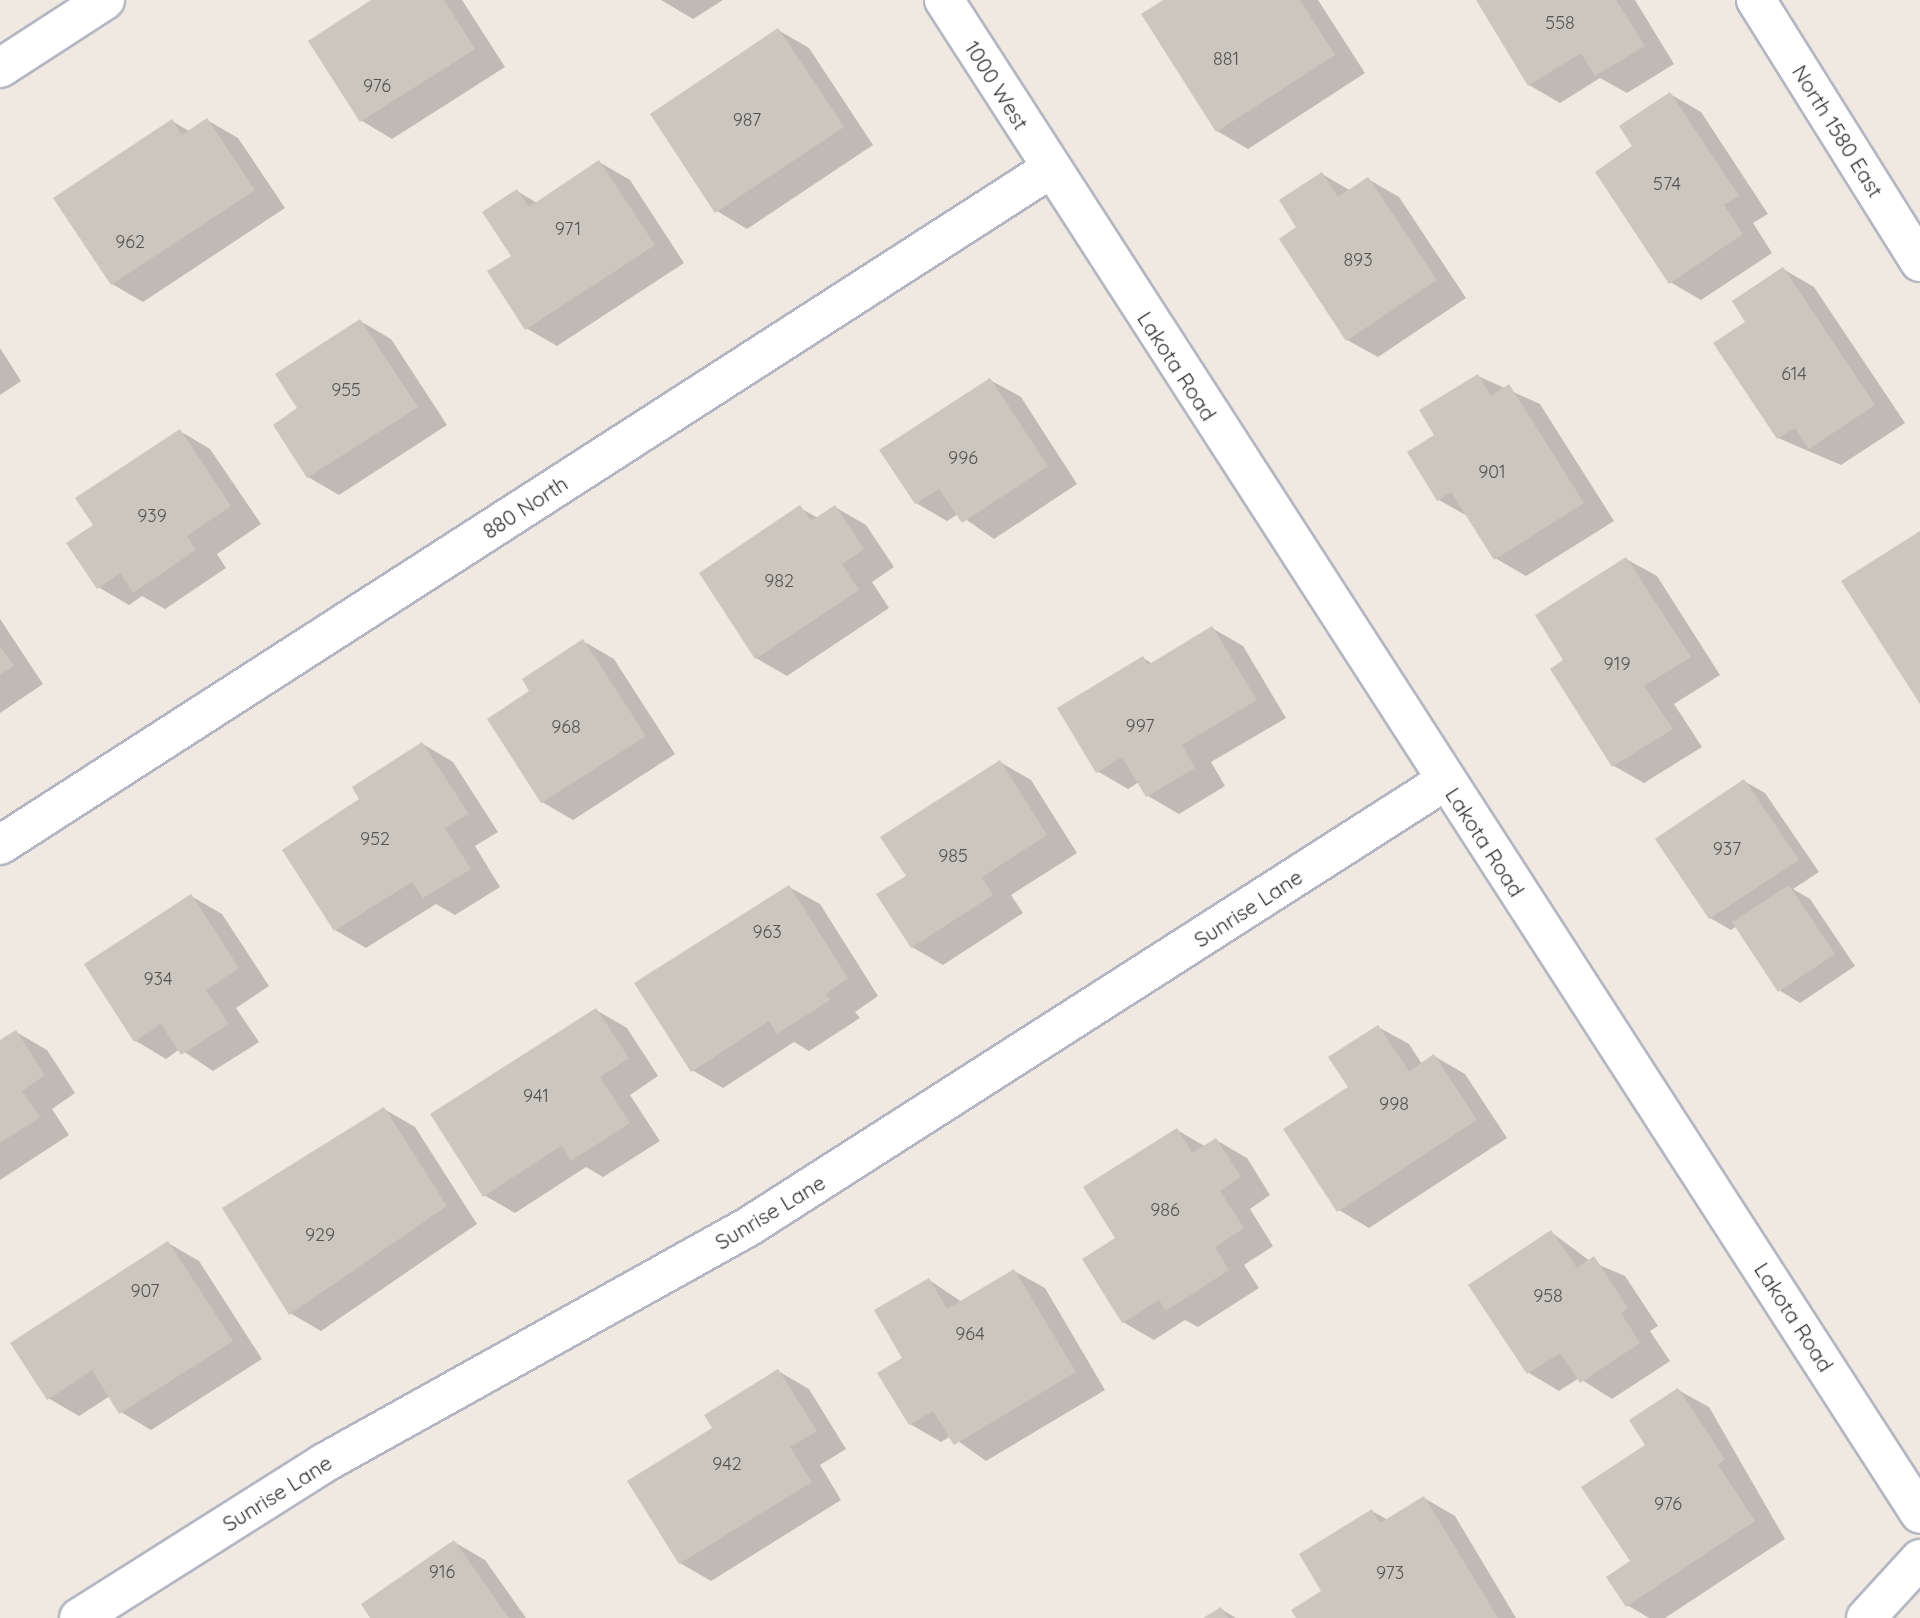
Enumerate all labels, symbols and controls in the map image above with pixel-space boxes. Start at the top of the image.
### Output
house number: 558 [1545,12,1575,34]
street label: 1000 West [960,36,1034,134]
house number: 881 [1213,48,1239,70]
street label: North 1580 East [1787,60,1889,202]
house number: 976 [363,75,391,97]
house number: 987 [733,109,761,131]
house number: 574 [1653,173,1681,195]
house number: 971 [555,218,581,240]
house number: 962 [115,231,145,253]
house number: 893 [1343,249,1373,271]
street label: Lakota Road [1132,307,1222,425]
house number: 614 [1781,363,1807,385]
house number: 955 [331,379,361,401]
house number: 996 [948,447,978,469]
house number: 901 [1478,461,1506,483]
street label: 880 North [478,470,572,544]
house number: 939 [137,505,167,527]
house number: 982 [764,570,794,592]
house number: 919 [1604,653,1630,675]
house number: 997 [1126,715,1154,737]
house number: 968 [551,716,581,738]
street label: Lakota Road [1440,783,1530,901]
house number: 952 [360,828,390,850]
house number: 937 [1713,838,1741,860]
house number: 985 [938,845,968,867]
street label: Sunrise Lane [1189,864,1307,952]
house number: 963 [752,921,782,943]
house number: 934 [144,968,172,990]
house number: 941 [523,1085,549,1107]
house number: 998 [1379,1093,1409,1115]
street label: Sunrise Lane [710,1169,830,1255]
house number: 986 [1150,1199,1180,1221]
house number: 929 [305,1224,335,1246]
street label: Lakota Road [1749,1258,1839,1376]
house number: 907 [131,1280,159,1302]
house number: 958 [1533,1285,1563,1307]
house number: 964 [955,1323,985,1345]
street label: Sunrise Lane [218,1450,336,1536]
house number: 942 [712,1453,742,1475]
house number: 976 [1654,1493,1682,1515]
house number: 916 [429,1561,455,1583]
house number: 973 [1376,1562,1404,1584]

